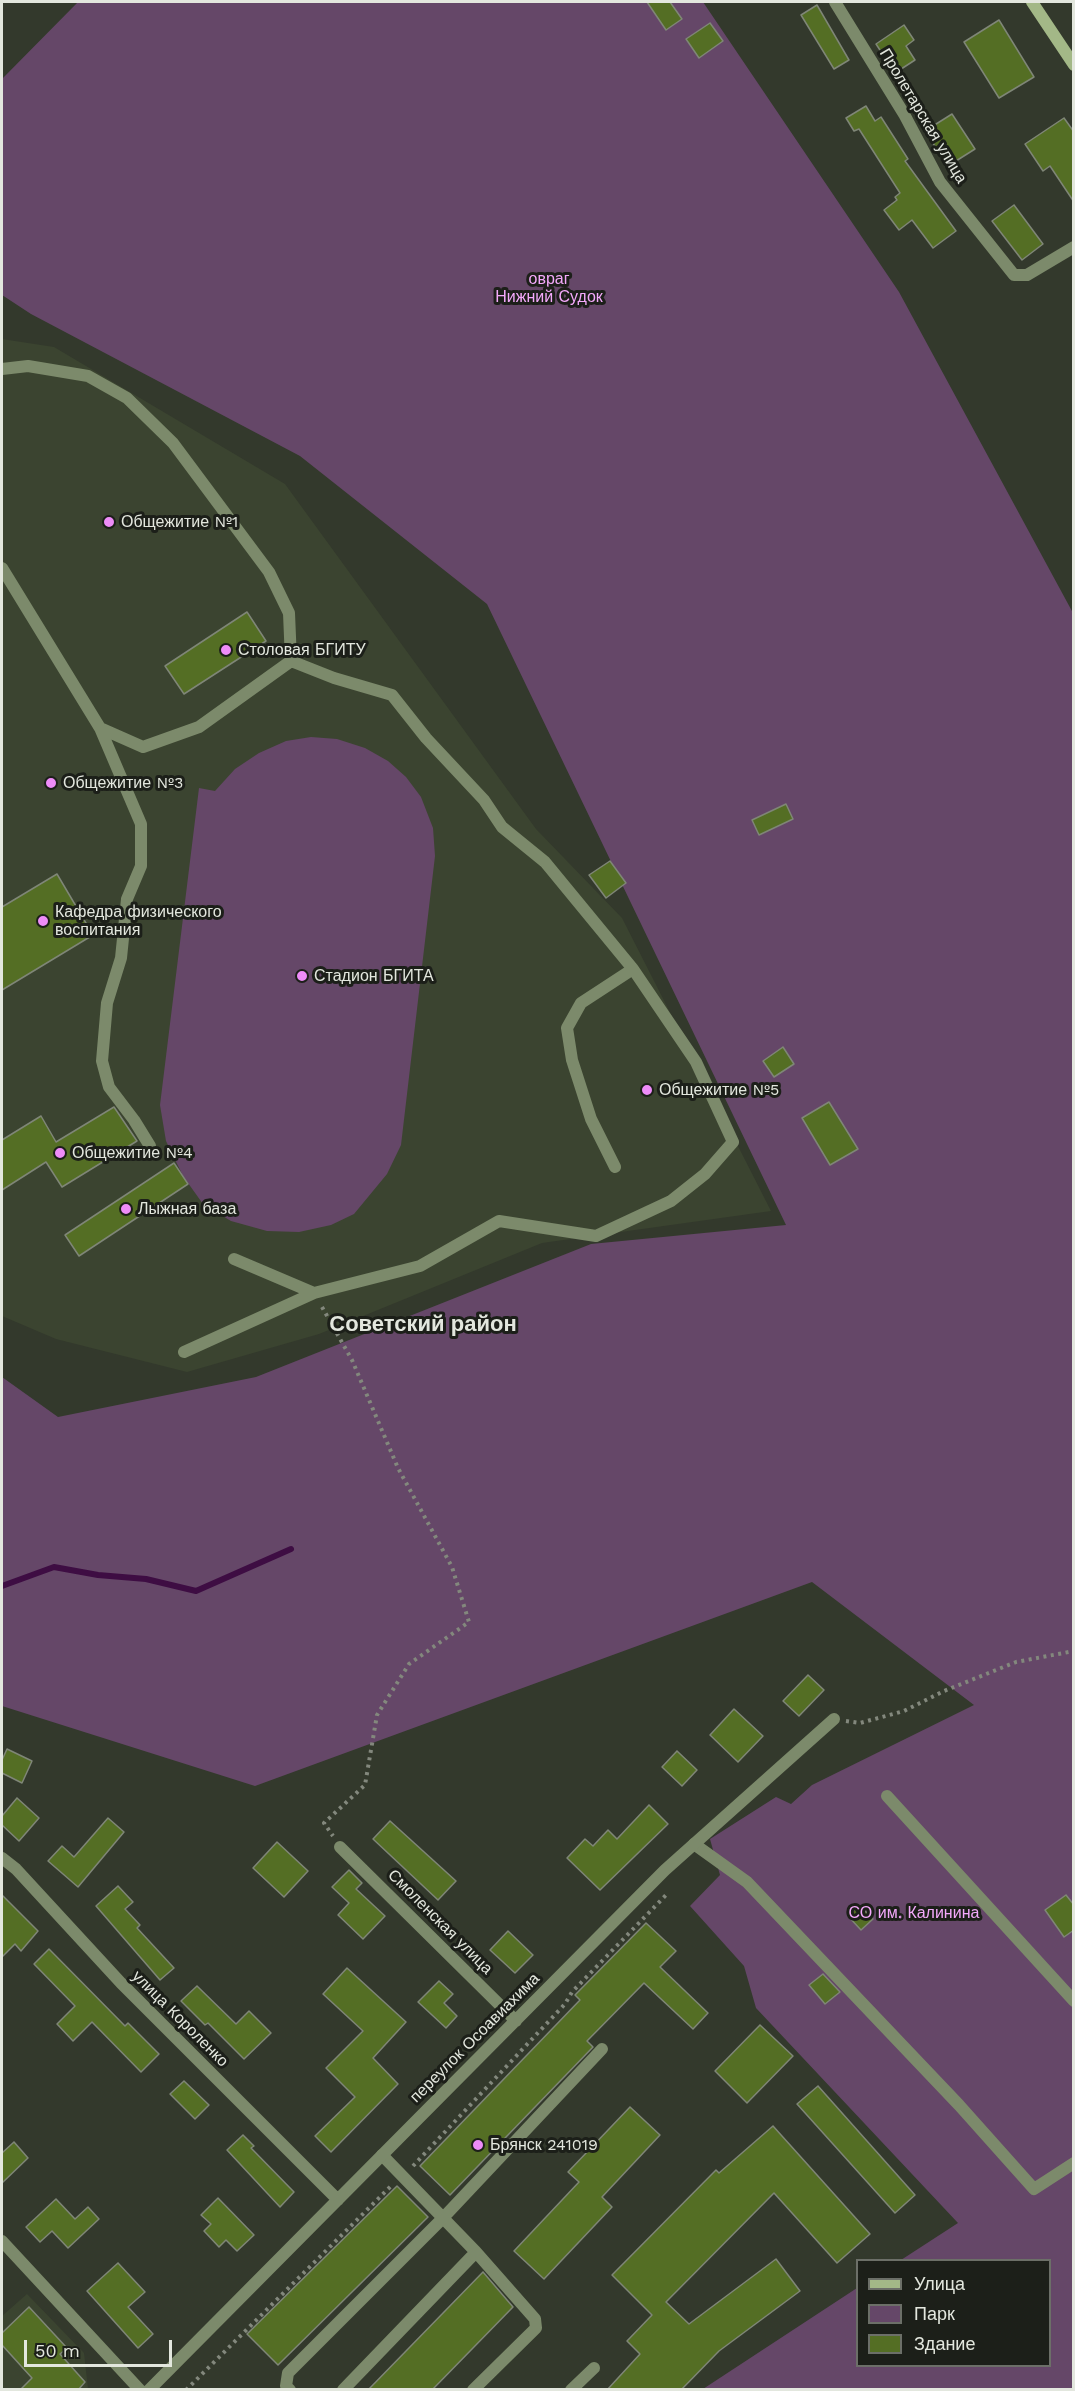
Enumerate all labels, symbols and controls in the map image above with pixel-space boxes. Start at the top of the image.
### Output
street label: Пролетарская улица [875,45,971,187]
park label: овраг Нижний Судок [495,269,603,307]
place label: Общежитие №1 [121,512,238,532]
marker: Общежитие №1 [102,515,116,529]
place label: Столовая БГИТУ [238,640,366,660]
marker: Столовая БГИТУ [219,643,233,657]
place label: Общежитие №3 [63,773,183,793]
marker: Общежитие №3 [44,776,58,790]
place label: Кафедра физического воспитания [55,902,222,940]
marker: Кафедра физического воспитания [36,914,50,928]
place label: Стадион БГИТА [314,966,434,986]
marker: Стадион БГИТА [295,969,309,983]
place label: Общежитие №5 [659,1080,779,1100]
marker: Общежитие №5 [640,1083,654,1097]
place label: Общежитие №4 [72,1143,193,1163]
marker: Общежитие №4 [53,1146,67,1160]
place label: Лыжная база [138,1199,236,1219]
marker: Лыжная база [119,1202,133,1216]
district label: Советский район [329,1312,517,1338]
street label: Смоленская улица [384,1866,496,1978]
park label: СО им. Калинина [849,1903,979,1923]
street label: улица Короленко [128,1967,232,2071]
street label: переулок Осоавиахима [406,1969,544,2107]
place label: Брянск 241019 [490,2135,598,2155]
marker: Брянск 241019 [471,2138,485,2152]
legend [856,2259,1051,2367]
text: Улица [914,2273,965,2294]
text: Парк [914,2303,955,2324]
scale bar [27,2328,176,2366]
text: Здание [914,2333,975,2354]
text: 50 m [35,2340,80,2361]

